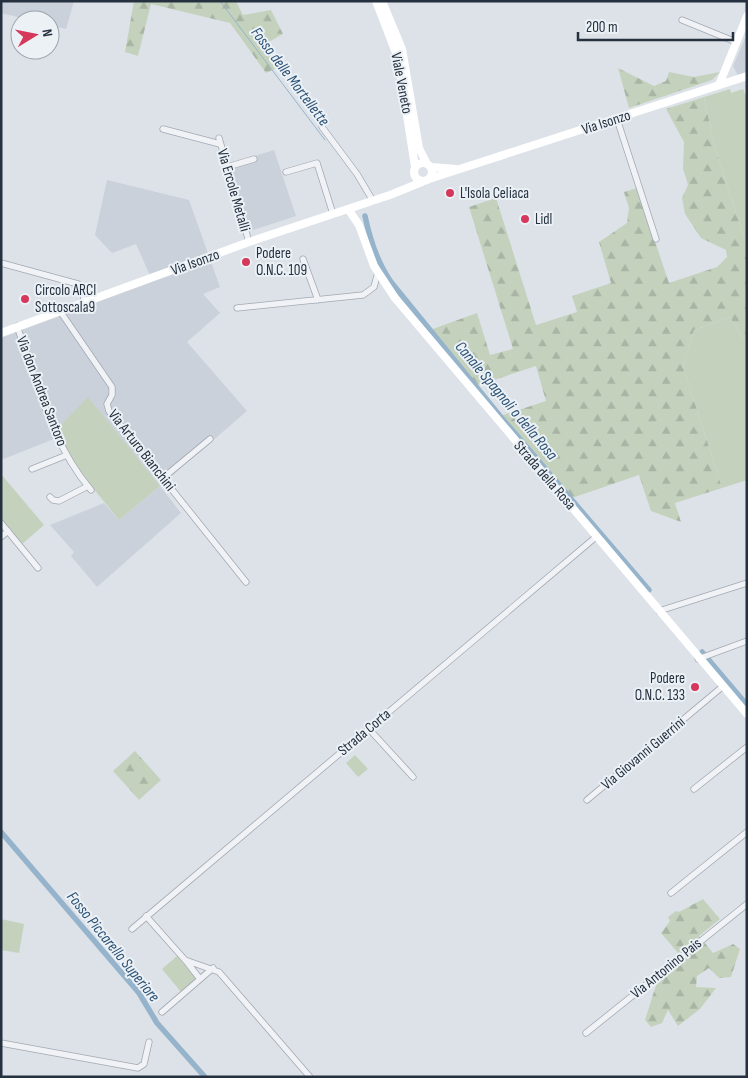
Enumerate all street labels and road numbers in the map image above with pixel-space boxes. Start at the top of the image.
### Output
street label: Viale Veneto [386,51,417,115]
street label: Via Isonzo [579,106,633,139]
street label: Via Ercole Metalli [213,147,254,234]
street label: Via Isonzo [168,245,222,280]
street label: Via don Andrea Santoro [12,333,71,449]
street label: Via Arturo Bianchini [104,406,180,495]
street label: Strada della Rosa [509,437,580,514]
street label: Strada Corta [334,705,395,760]
street label: Via Giovanni Guerrini [597,713,689,794]
street label: Via Antonino Pais [627,934,706,1003]

